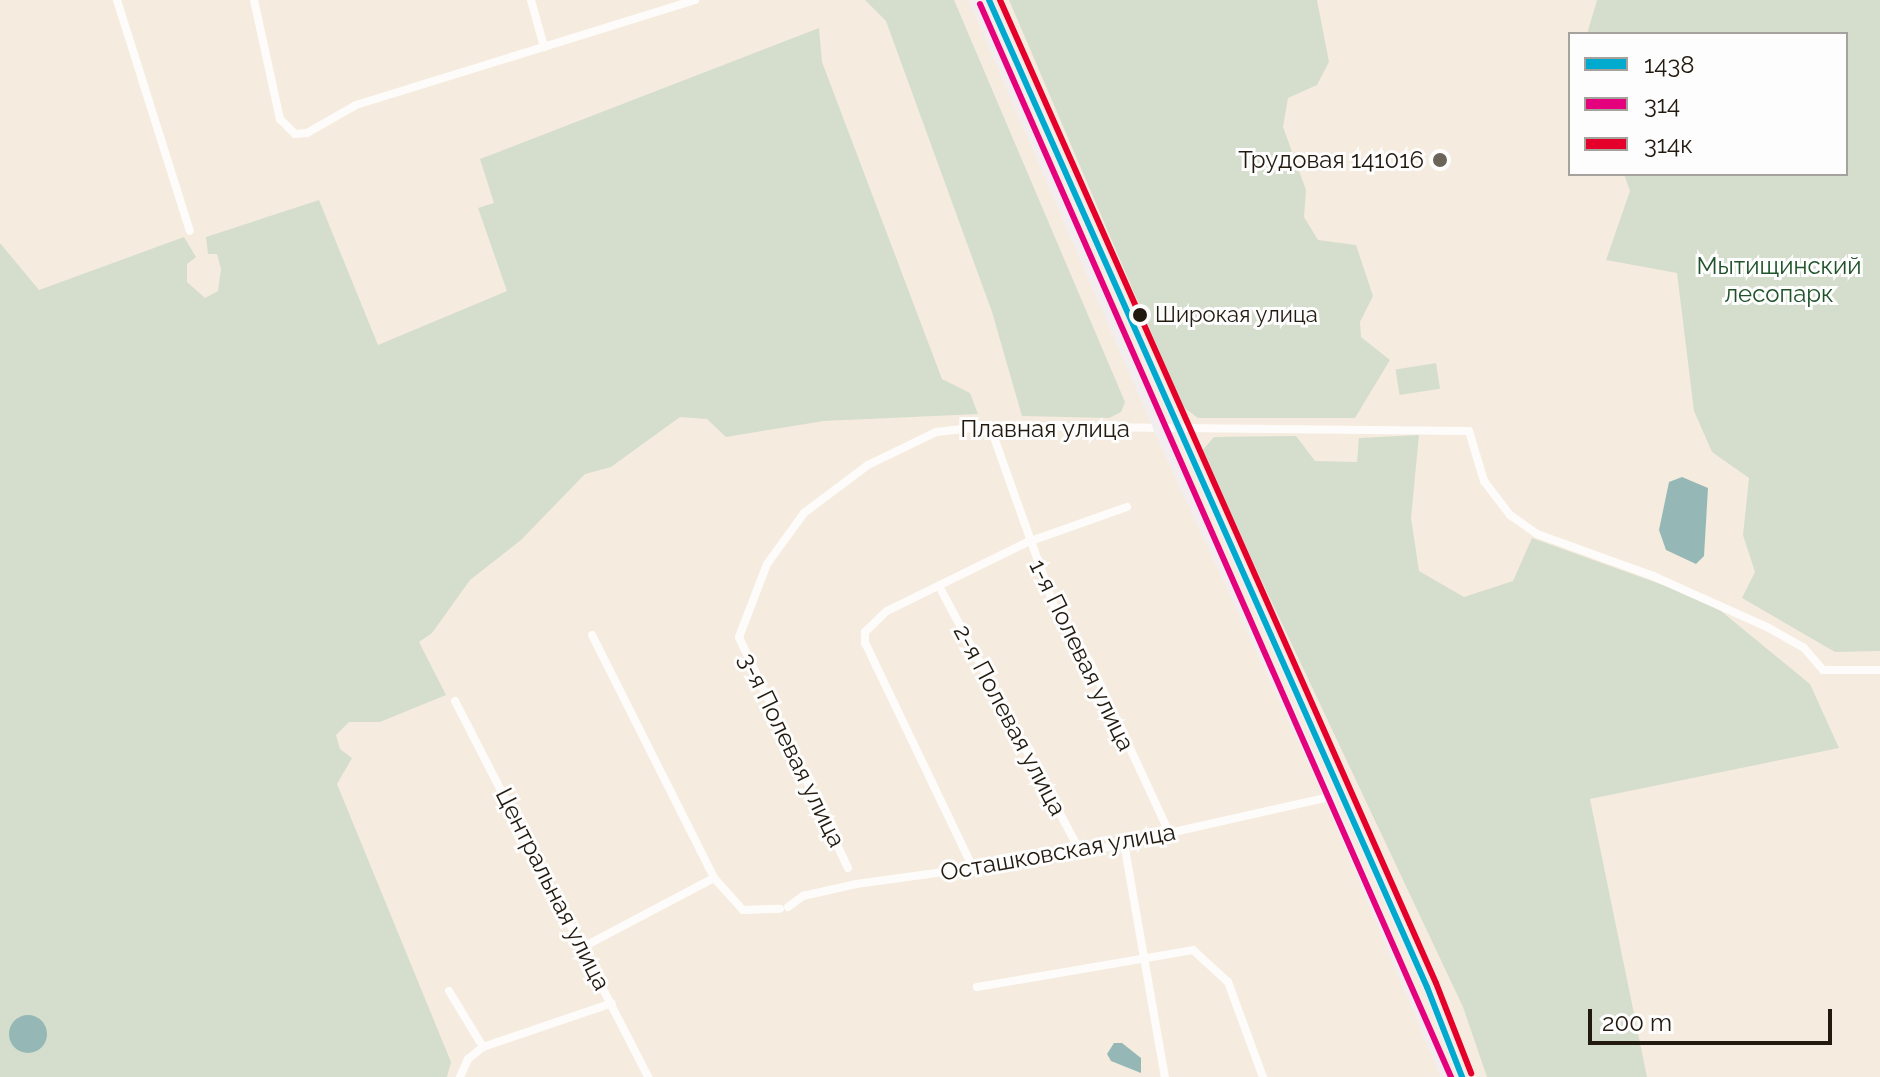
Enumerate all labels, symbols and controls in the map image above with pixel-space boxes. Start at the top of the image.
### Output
legend [1568,32,1848,176]
text: 1438 [1644,50,1694,79]
text: 314 [1644,90,1680,119]
text: 314к [1644,130,1693,159]
place label: Трудовая 141016 [1238,146,1424,174]
marker: Трудовая 141016 [1431,151,1449,169]
park label: Мытищинский лесопарк [1696,252,1862,308]
place label: Широкая улица [1155,302,1318,328]
marker: Широкая улица [1132,307,1148,323]
street label: Плавная улица [960,415,1130,443]
street label: 1-я Полевая улица [1023,554,1141,756]
street label: 2-я Полевая улица [947,619,1073,821]
street label: 3-я Полевая улица [732,648,852,852]
street label: Центральная улица [489,783,617,995]
street label: Осташковская улица [938,817,1178,887]
scale bar [1592,993,1836,1043]
text: 200 m [1602,1008,1672,1037]

